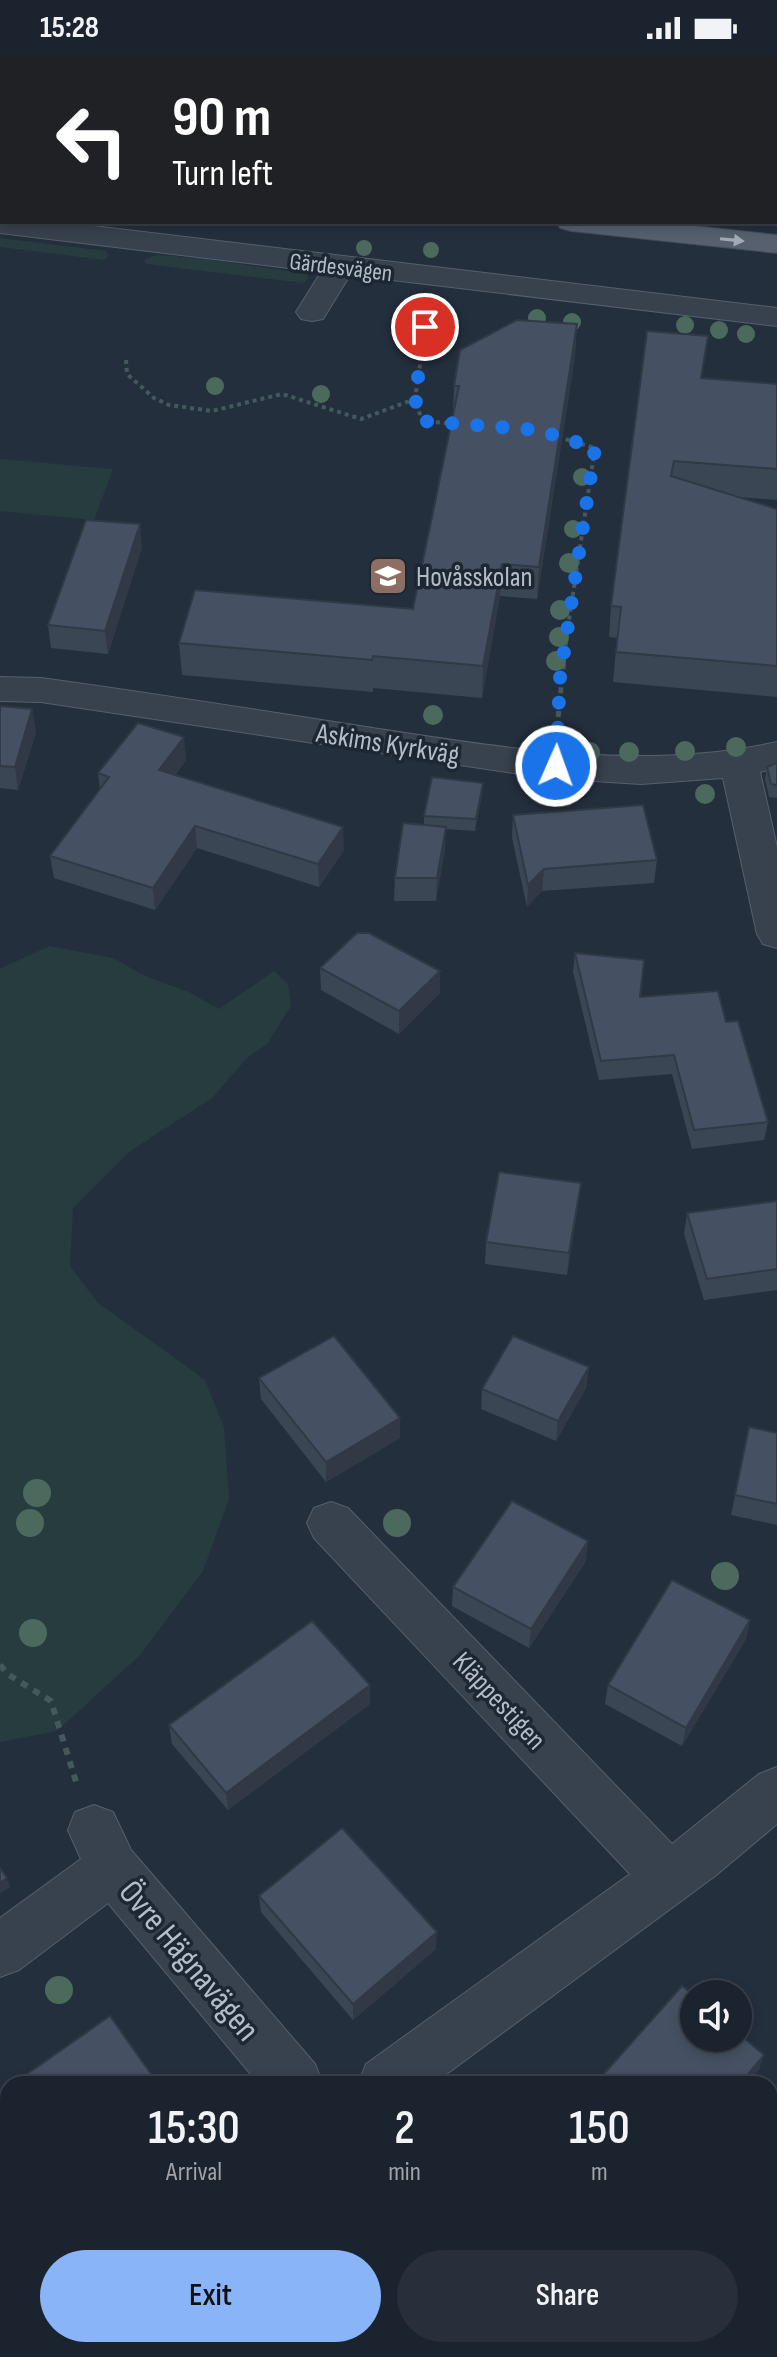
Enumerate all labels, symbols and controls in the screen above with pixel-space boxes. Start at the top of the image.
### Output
text: 15:28 [40,10,99,46]
text: 90 m [172,85,271,152]
icon: left [40,88,144,192]
text: Turn left [172,153,273,196]
one-way arrow [720,233,745,246]
street label: Gärdesvägen [288,247,394,288]
pin [391,293,459,361]
icon: arrive [403,305,447,349]
school or university icon: Hovåsskolan [367,555,409,597]
place label: Hovåsskolan [416,561,532,594]
street label: Askims Kyrkväg [313,717,462,772]
position arrow [514,724,598,808]
street label: Kläppestigen [445,1645,552,1757]
street label: Övre Hägnavägen [110,1872,268,2050]
map controls [680,1980,752,2052]
button: sound [680,1980,752,2052]
text: 15:30 [148,2100,240,2157]
text: 2 [394,2100,415,2157]
text: 150 [569,2100,630,2157]
text: Arrival [166,2157,222,2188]
text: min [388,2157,421,2188]
text: m [591,2157,608,2188]
button: Exit [40,2250,381,2342]
button: Share [397,2250,738,2342]

